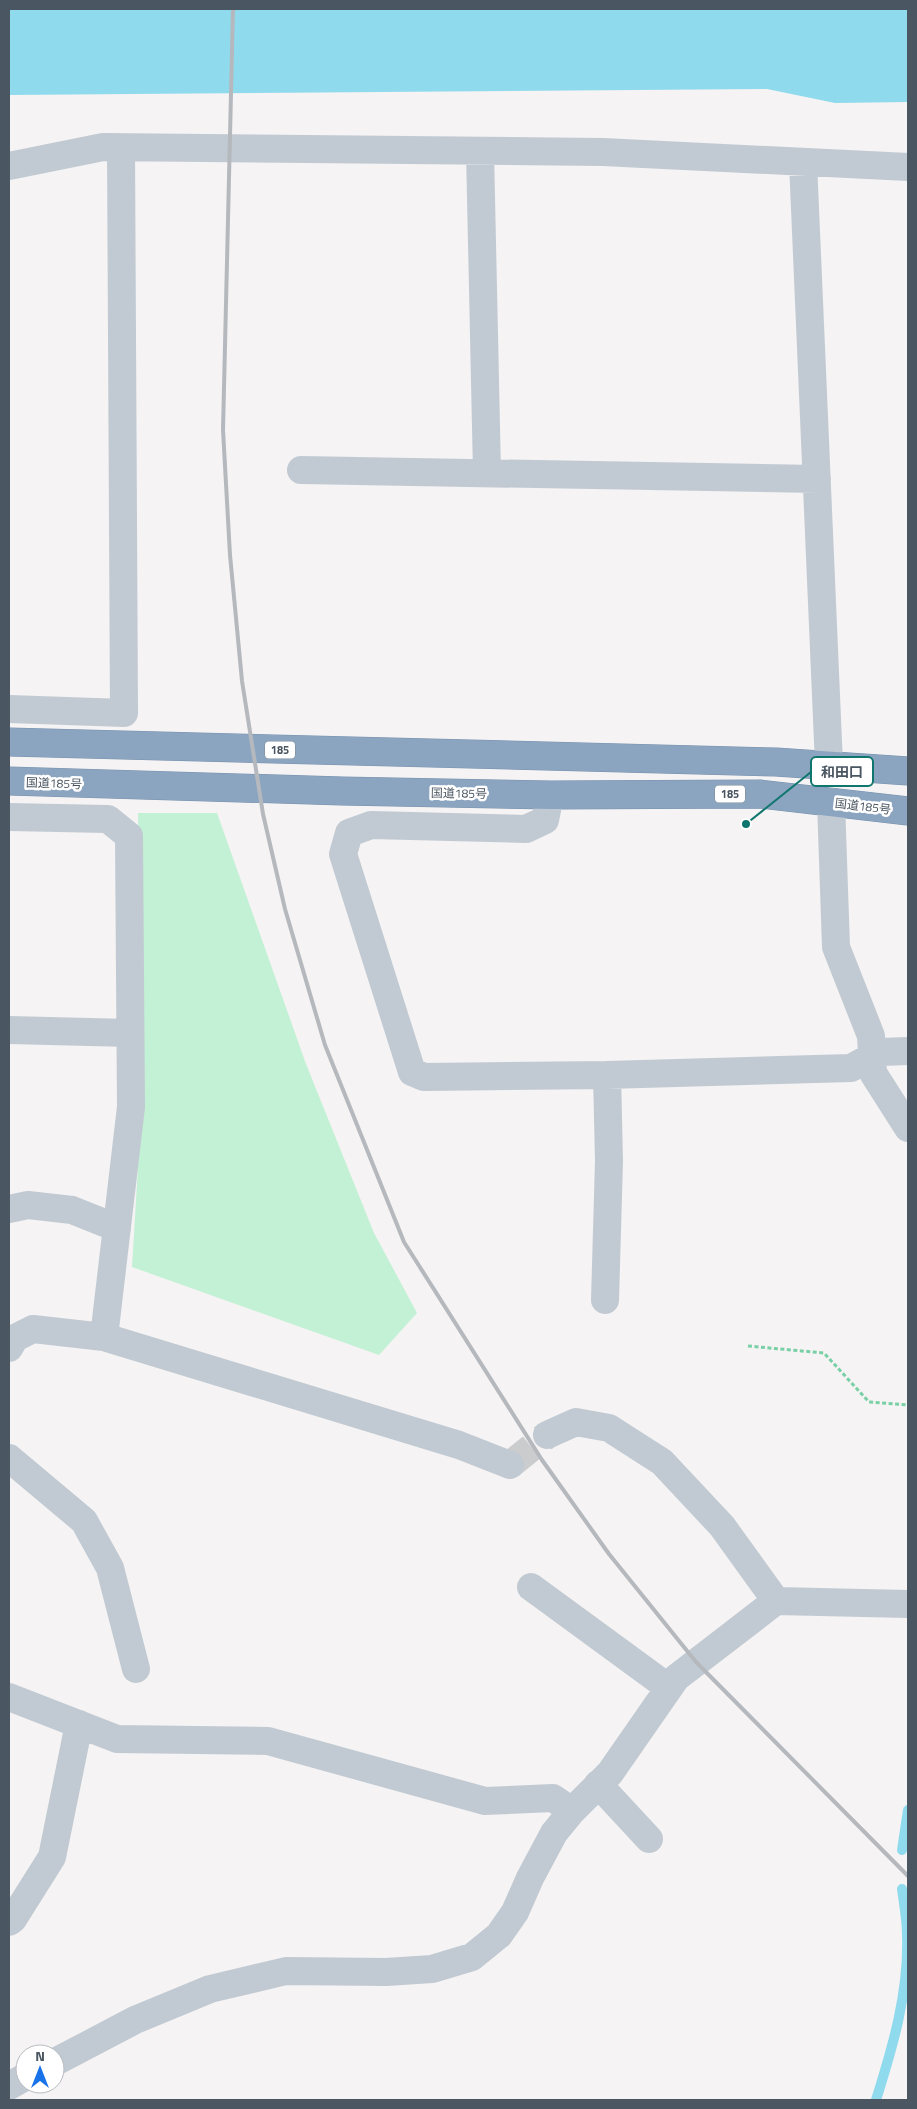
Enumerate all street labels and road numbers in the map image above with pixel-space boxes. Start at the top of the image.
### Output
road number: 185 [265,742,295,758]
street label: 国道185号 [26,773,82,793]
street label: 国道185号 [431,783,487,803]
road number: 185 [715,786,745,802]
street label: 国道185号 [834,793,892,819]

